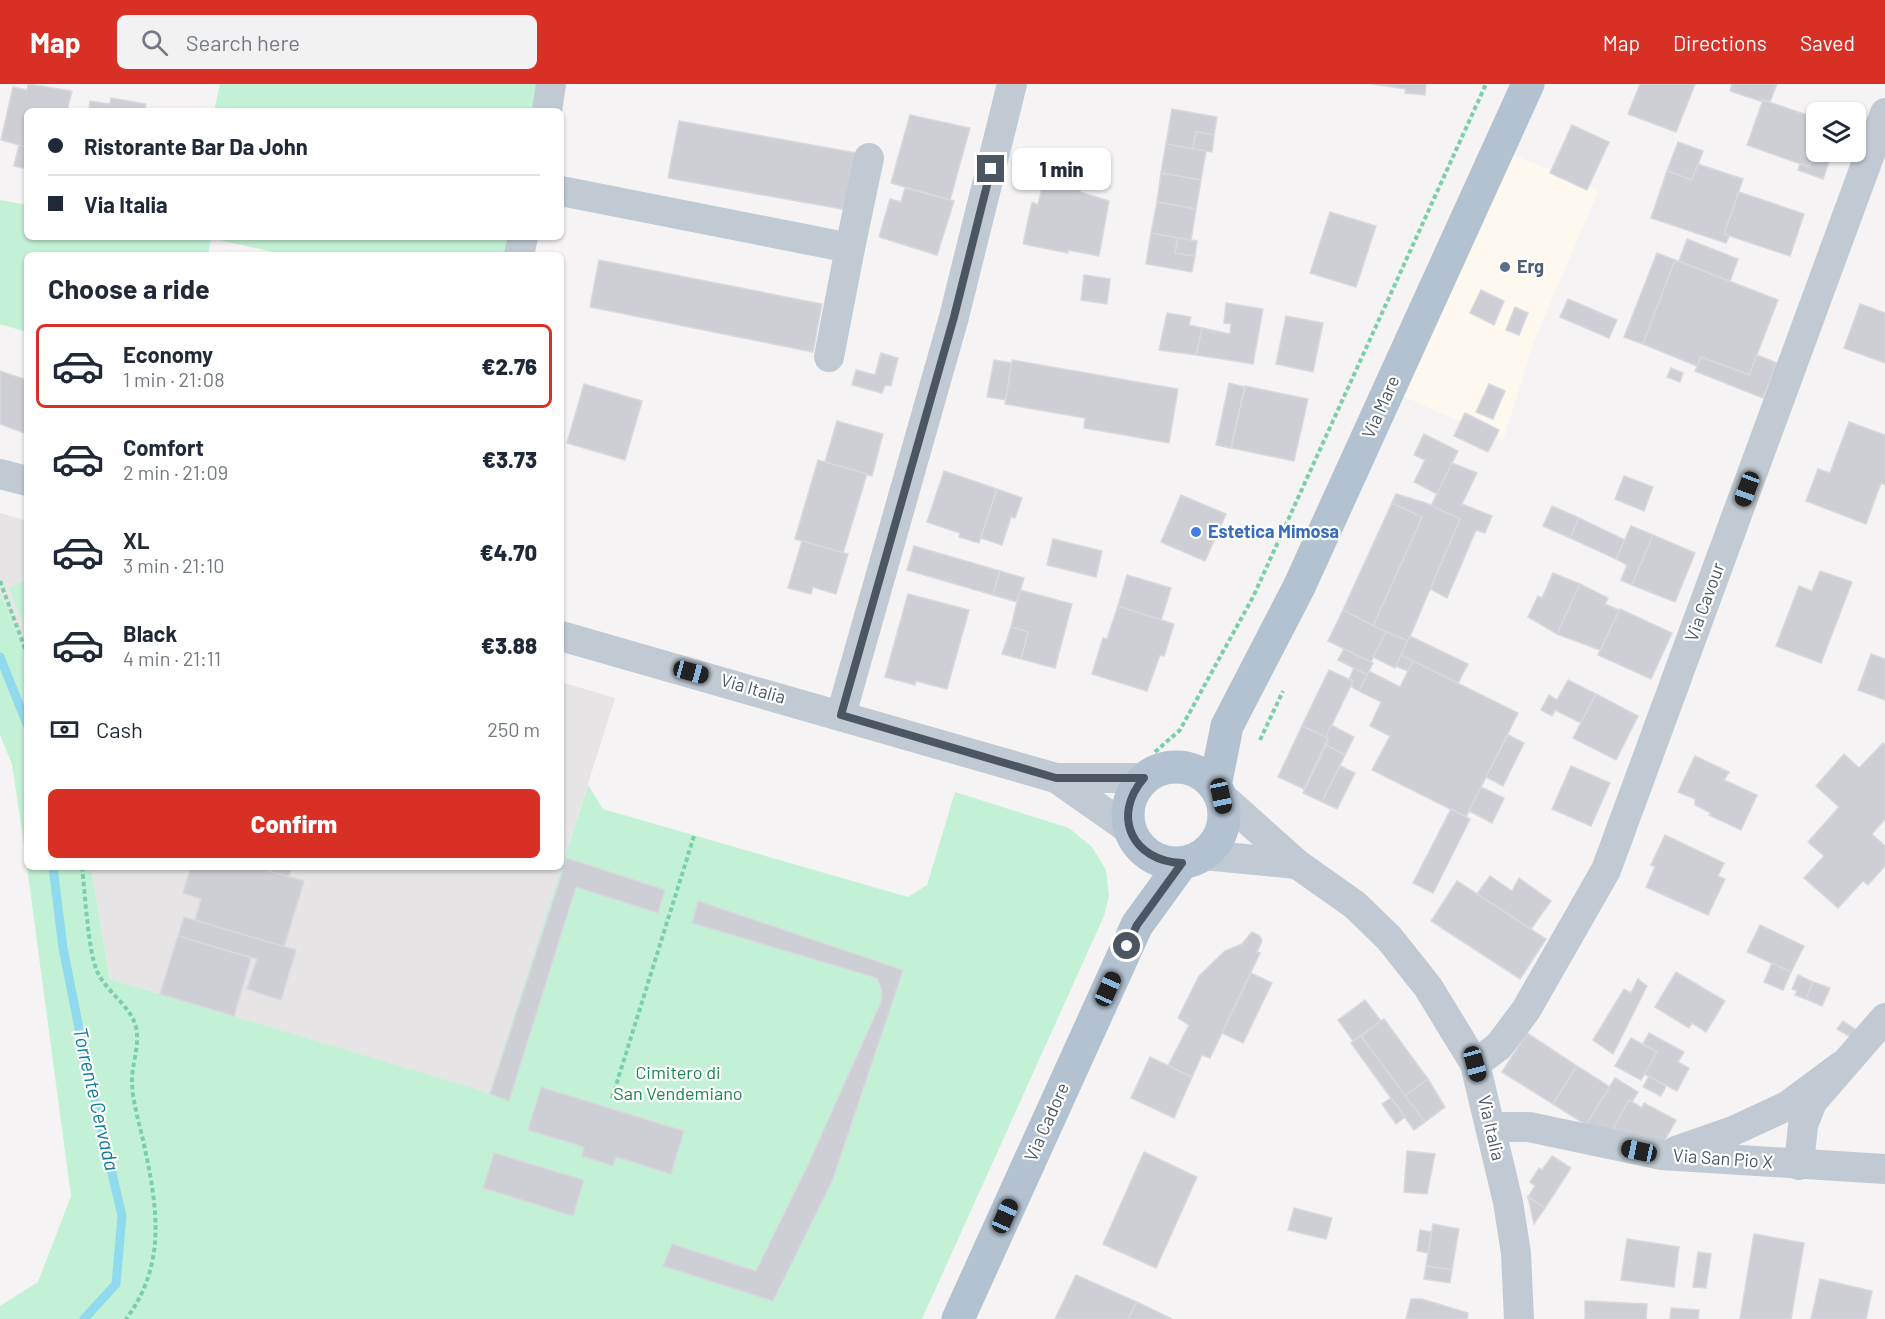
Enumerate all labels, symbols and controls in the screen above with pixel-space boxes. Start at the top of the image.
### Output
search box [117,15,537,69]
text: Map [30,25,81,59]
icon: search [138,26,171,59]
text: Search here [186,29,300,55]
text: Map [1603,30,1640,55]
text: Directions [1673,30,1767,55]
text: Saved [1800,30,1855,55]
map controls [1806,102,1866,162]
button: layers [1806,102,1866,162]
text: Ristorante Bar Da John [84,133,308,159]
callout: 1 min [1012,148,1111,190]
route end [977,155,1004,182]
text: 1 min [1040,157,1083,181]
text: Via Italia [84,191,168,217]
place label: Erg [1517,255,1544,277]
marker: Erg [1498,260,1512,274]
text: Choose a ride [48,272,210,304]
icon: car [51,339,105,393]
text: Economy [123,341,213,367]
text: €2.76 [482,353,537,379]
text: 1 min · 21:08 [123,367,225,391]
street label: Via Mare [1357,372,1404,441]
icon: car [51,432,105,486]
text: Comfort [123,434,204,460]
text: €3.73 [482,446,537,472]
text: 2 min · 21:09 [123,460,228,484]
car [1732,469,1762,509]
place label: Estetica Mimosa [1208,520,1339,542]
icon: car [51,525,105,579]
marker: Estetica Mimosa [1189,525,1203,539]
text: XL [123,527,149,553]
text: €4.70 [480,539,537,565]
text: 3 min · 21:10 [123,553,224,577]
street label: Via Cavour [1680,559,1729,644]
icon: car [51,618,105,672]
text: Black [123,620,177,646]
text: €3.88 [481,632,537,658]
text: 4 min · 21:11 [123,646,221,670]
car [671,659,711,685]
street label: Via Italia [718,668,788,708]
icon: cash [48,713,81,746]
text: Cash [96,716,143,742]
text: 250 m [487,717,540,741]
car [1208,777,1234,815]
button: Confirm [48,789,540,858]
route start [1113,932,1140,959]
car [1092,969,1124,1009]
water label: Torrente Cervada [69,1025,125,1173]
car [1462,1044,1488,1084]
park label: Cimitero di San Vendemiano [613,1061,743,1104]
street label: Via Cadore [1019,1079,1073,1164]
street label: Via Italia [1474,1093,1510,1163]
car [1620,1138,1658,1164]
street label: Via San Pio X [1672,1144,1774,1172]
car [989,1196,1021,1236]

